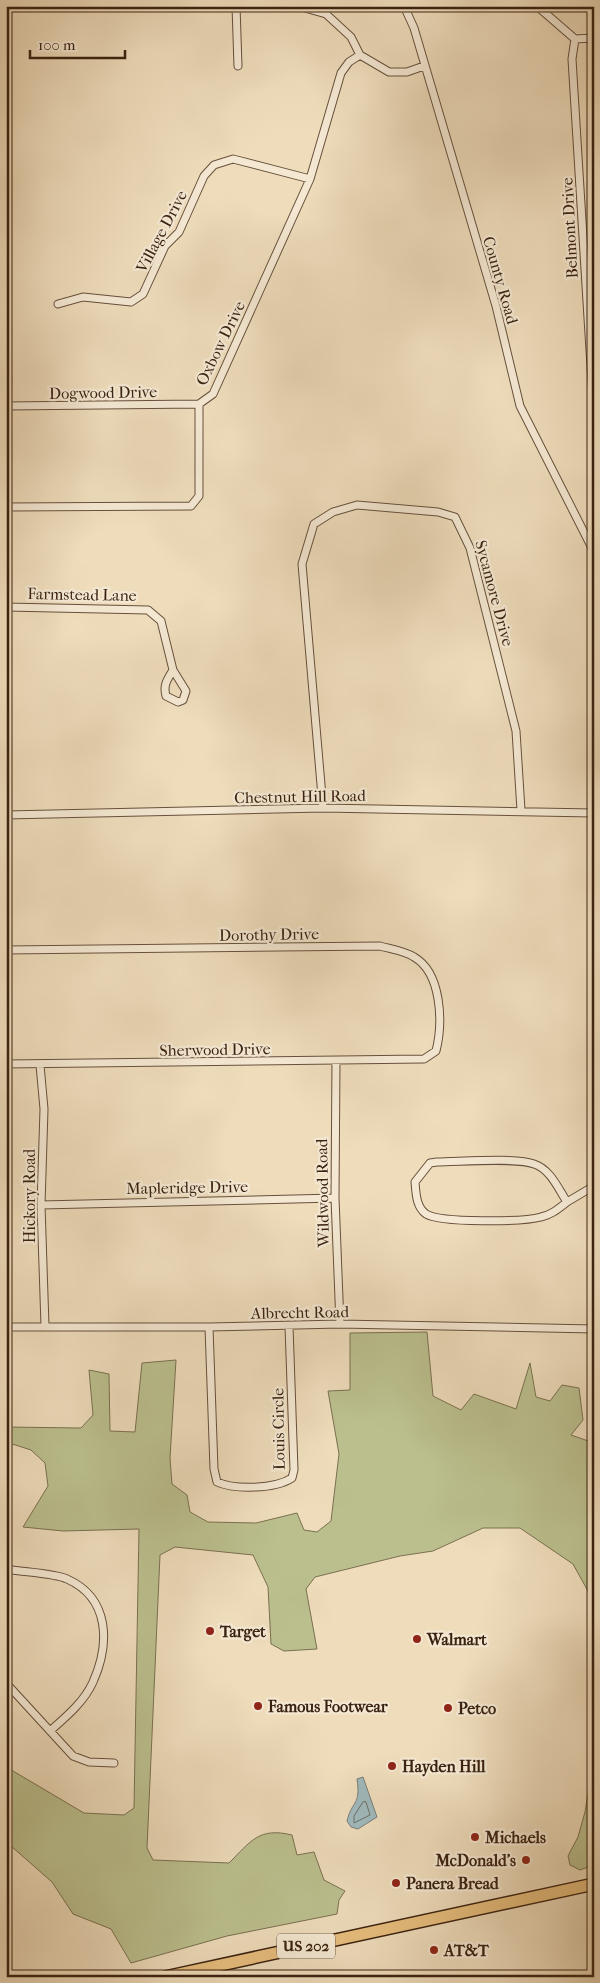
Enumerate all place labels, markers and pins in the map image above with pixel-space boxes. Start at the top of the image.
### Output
place label: Target [219,1622,266,1642]
marker: Target [204,1625,216,1637]
place label: Walmart [426,1630,487,1649]
marker: Walmart [411,1633,423,1645]
place label: Famous Footwear [267,1697,389,1716]
place label: Petco [458,1699,496,1718]
marker: Famous Footwear [252,1700,264,1712]
marker: Petco [442,1702,454,1714]
place label: Hayden Hill [402,1757,486,1777]
marker: Hayden Hill [386,1760,398,1772]
place label: Michaels [484,1828,546,1847]
marker: Michaels [469,1831,481,1843]
place label: McDonald's [434,1851,516,1870]
marker: McDonald's [520,1854,532,1866]
place label: Panera Bread [406,1874,500,1893]
marker: Panera Bread [390,1877,402,1889]
place label: AT&T [443,1941,490,1960]
marker: AT&T [428,1944,440,1956]

